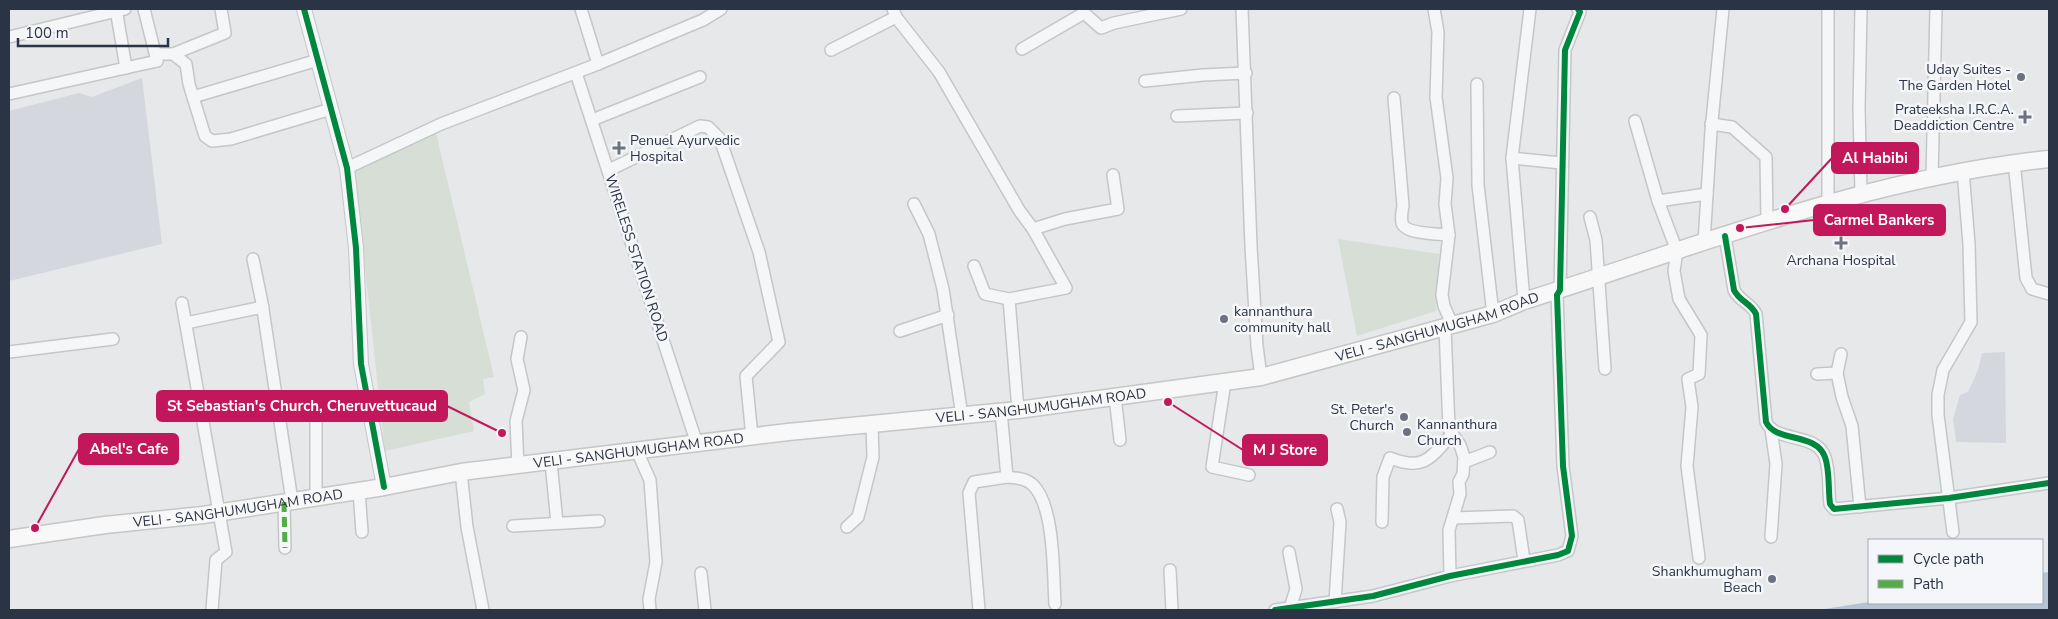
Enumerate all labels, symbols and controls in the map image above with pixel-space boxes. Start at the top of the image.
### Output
scale bar [18,15,168,47]
text: 100 m [25,23,69,43]
place label: Uday Suites - The Garden Hotel [1899,60,2012,95]
marker: Uday Suites - The Garden Hotel [2015,71,2027,83]
place label: Prateeksha I.R.C.A. Deaddiction Centre [1894,100,2014,135]
marker: Prateeksha I.R.C.A. Deaddiction Centre [2018,110,2032,124]
place label: Penuel Ayurvedic Hospital [630,131,740,166]
marker: Penuel Ayurvedic Hospital [612,141,626,155]
callout: Al Habibi [1832,143,1918,173]
text: Al Habibi [1842,148,1908,168]
street label: WIRELESS STATION ROAD [600,172,673,344]
callout: Carmel Bankers [1814,205,1945,235]
text: Carmel Bankers [1824,210,1934,230]
marker: Archana Hospital [1834,236,1848,250]
place label: Archana Hospital [1787,251,1896,270]
street label: VELI - SANGHUMUGHAM ROAD [1332,288,1541,367]
place label: kannanthura community hall [1234,302,1331,337]
marker: kannanthura community hall [1218,313,1230,325]
street label: VELI - SANGHUMUGHAM ROAD [934,384,1147,428]
callout: St Sebastian's Church, Cheruvettucaud [157,391,447,421]
text: St Sebastian's Church, Cheruvettucaud [167,396,437,416]
place label: St. Peter's Church [1330,400,1394,435]
marker: St. Peter's Church [1398,411,1410,423]
place label: Kannanthura Church [1417,415,1498,450]
marker: Kannanthura Church [1401,426,1413,438]
street label: VELI - SANGHUMUGHAM ROAD [531,428,745,473]
callout: Abel's Cafe [79,434,178,464]
callout: M J Store [1243,435,1327,465]
text: Abel's Cafe [90,439,168,459]
text: M J Store [1253,440,1317,460]
street label: VELI - SANGHUMUGHAM ROAD [131,484,344,532]
legend [1868,539,2043,604]
text: Cycle path [1913,549,1984,569]
place label: Shankhumugham Beach [1652,562,1762,597]
marker: Shankhumugham Beach [1766,573,1778,585]
text: Path [1913,574,1944,594]

